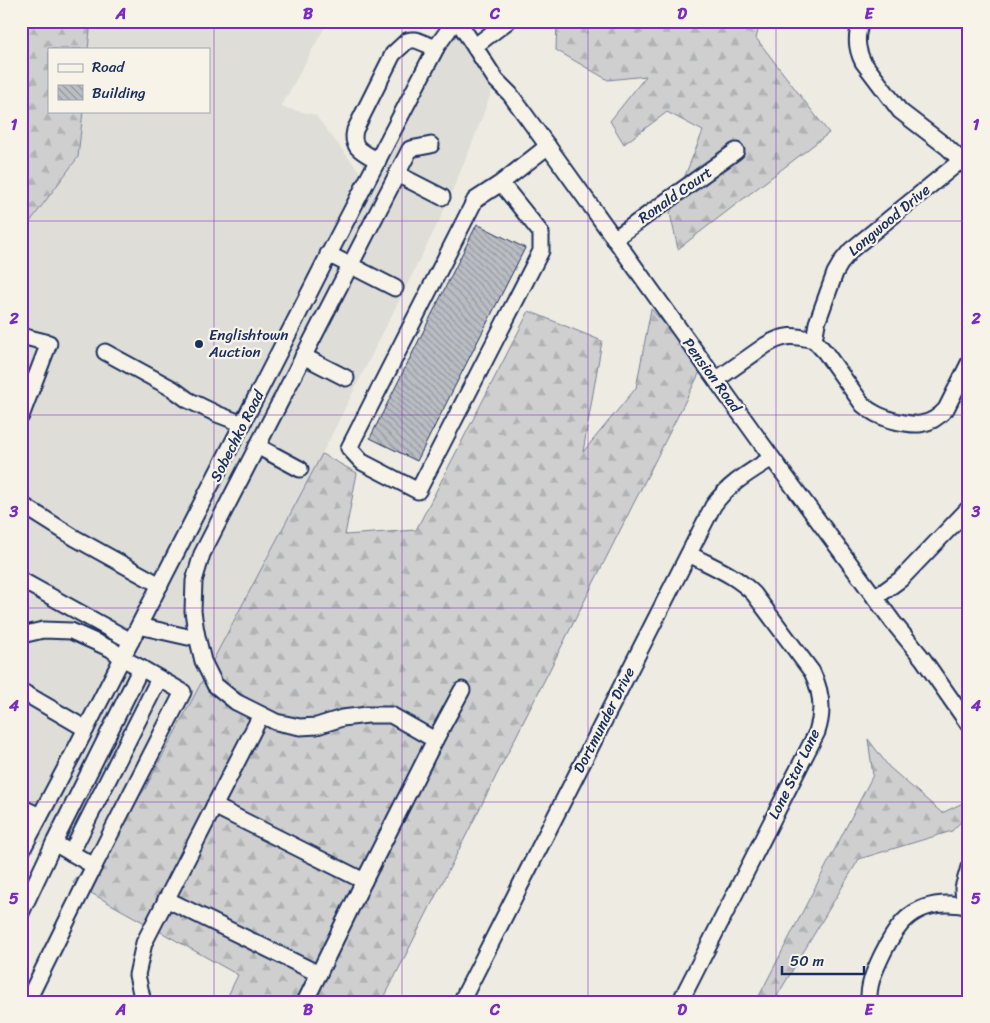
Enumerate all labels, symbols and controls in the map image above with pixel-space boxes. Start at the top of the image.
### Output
text: A [115,0,126,28]
text: B [303,0,314,28]
text: C [489,0,501,28]
text: D [677,0,687,28]
text: E [865,0,875,28]
legend [48,48,210,112]
text: Road [92,54,125,80]
text: Building [92,80,146,106]
text: 1 [11,110,18,139]
text: 1 [973,110,980,139]
street label: Ronald Court [632,159,718,230]
street label: Longwood Drive [842,177,936,263]
text: 2 [8,304,19,333]
text: 2 [970,304,981,333]
place label: Englishtown Auction [208,322,288,365]
street label: Pension Road [676,332,749,419]
marker: Englishtown Auction [193,338,205,350]
street label: Sobechko Road [203,385,272,486]
text: 3 [9,497,19,526]
text: 3 [971,497,981,526]
street label: Dortmunder Drive [566,662,642,778]
text: 4 [8,691,19,720]
text: 4 [970,691,981,720]
street label: Lone Star Lane [761,724,827,824]
text: 5 [9,884,19,913]
text: 5 [971,884,981,913]
scale bar [782,943,865,975]
text: 50 m [790,948,825,974]
text: A [115,995,126,1023]
text: B [303,995,314,1023]
text: C [489,995,501,1023]
text: D [677,995,687,1023]
text: E [865,995,875,1023]

